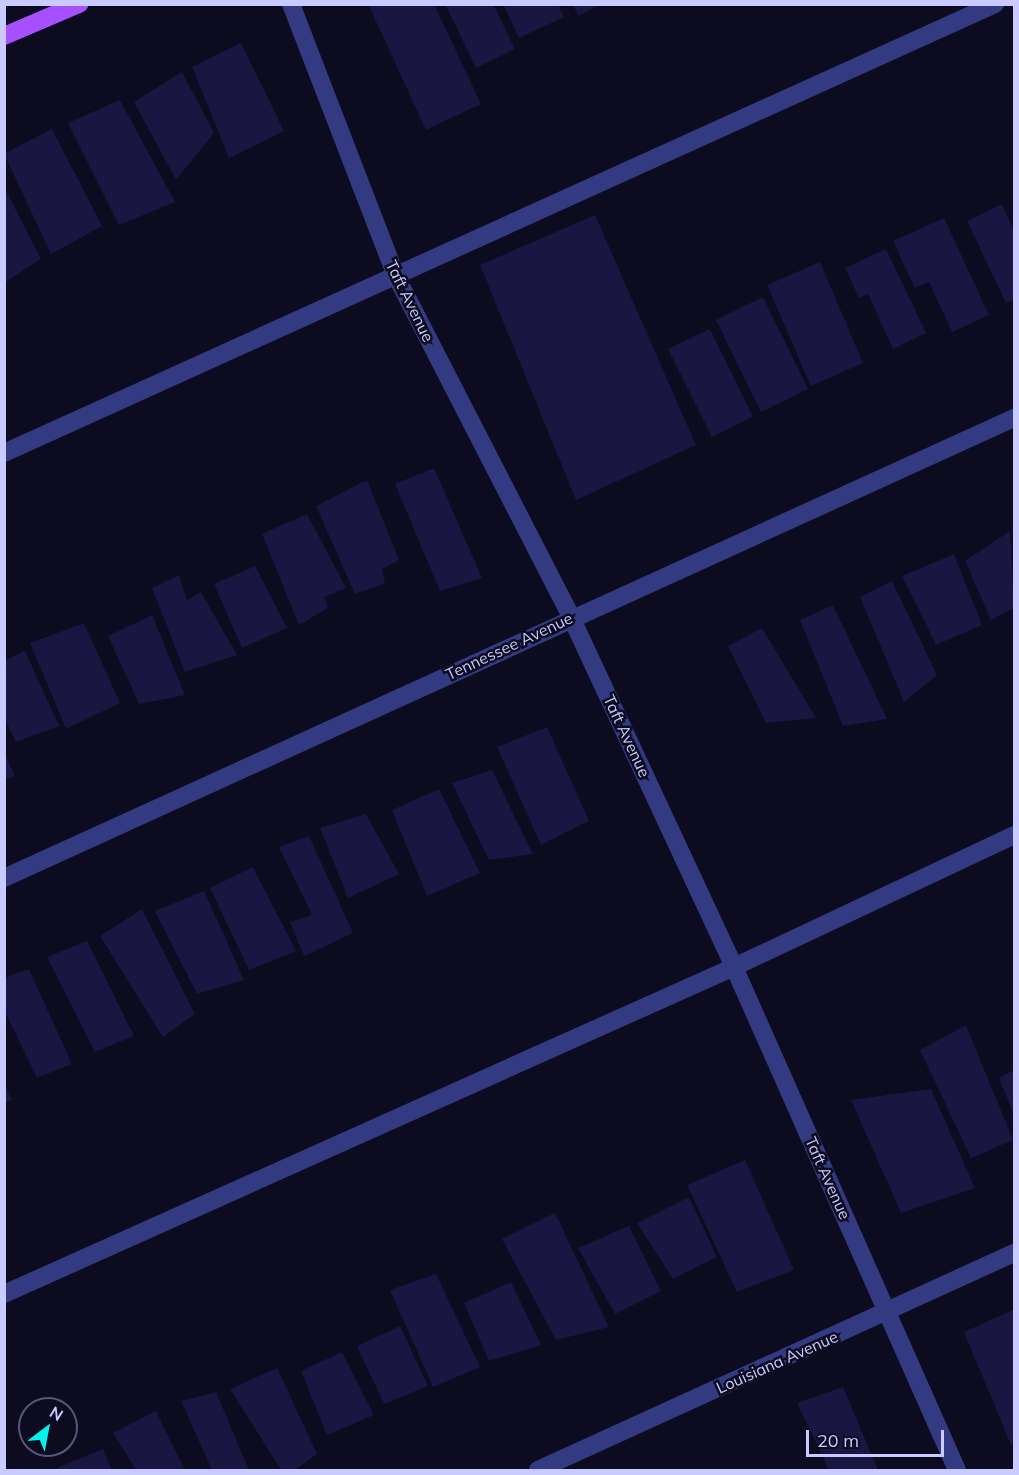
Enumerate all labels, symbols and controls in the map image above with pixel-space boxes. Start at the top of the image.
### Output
street label: Taft Avenue [382,257,438,345]
street label: Tennessee Avenue [443,608,575,684]
street label: Taft Avenue [600,692,654,780]
street label: Taft Avenue [801,1134,855,1222]
street label: Louisiana Avenue [713,1327,841,1397]
north arrow [18,1397,78,1457]
text: N [46,1402,67,1425]
scale bar [809,1418,947,1456]
text: 20 m [817,1429,859,1452]

